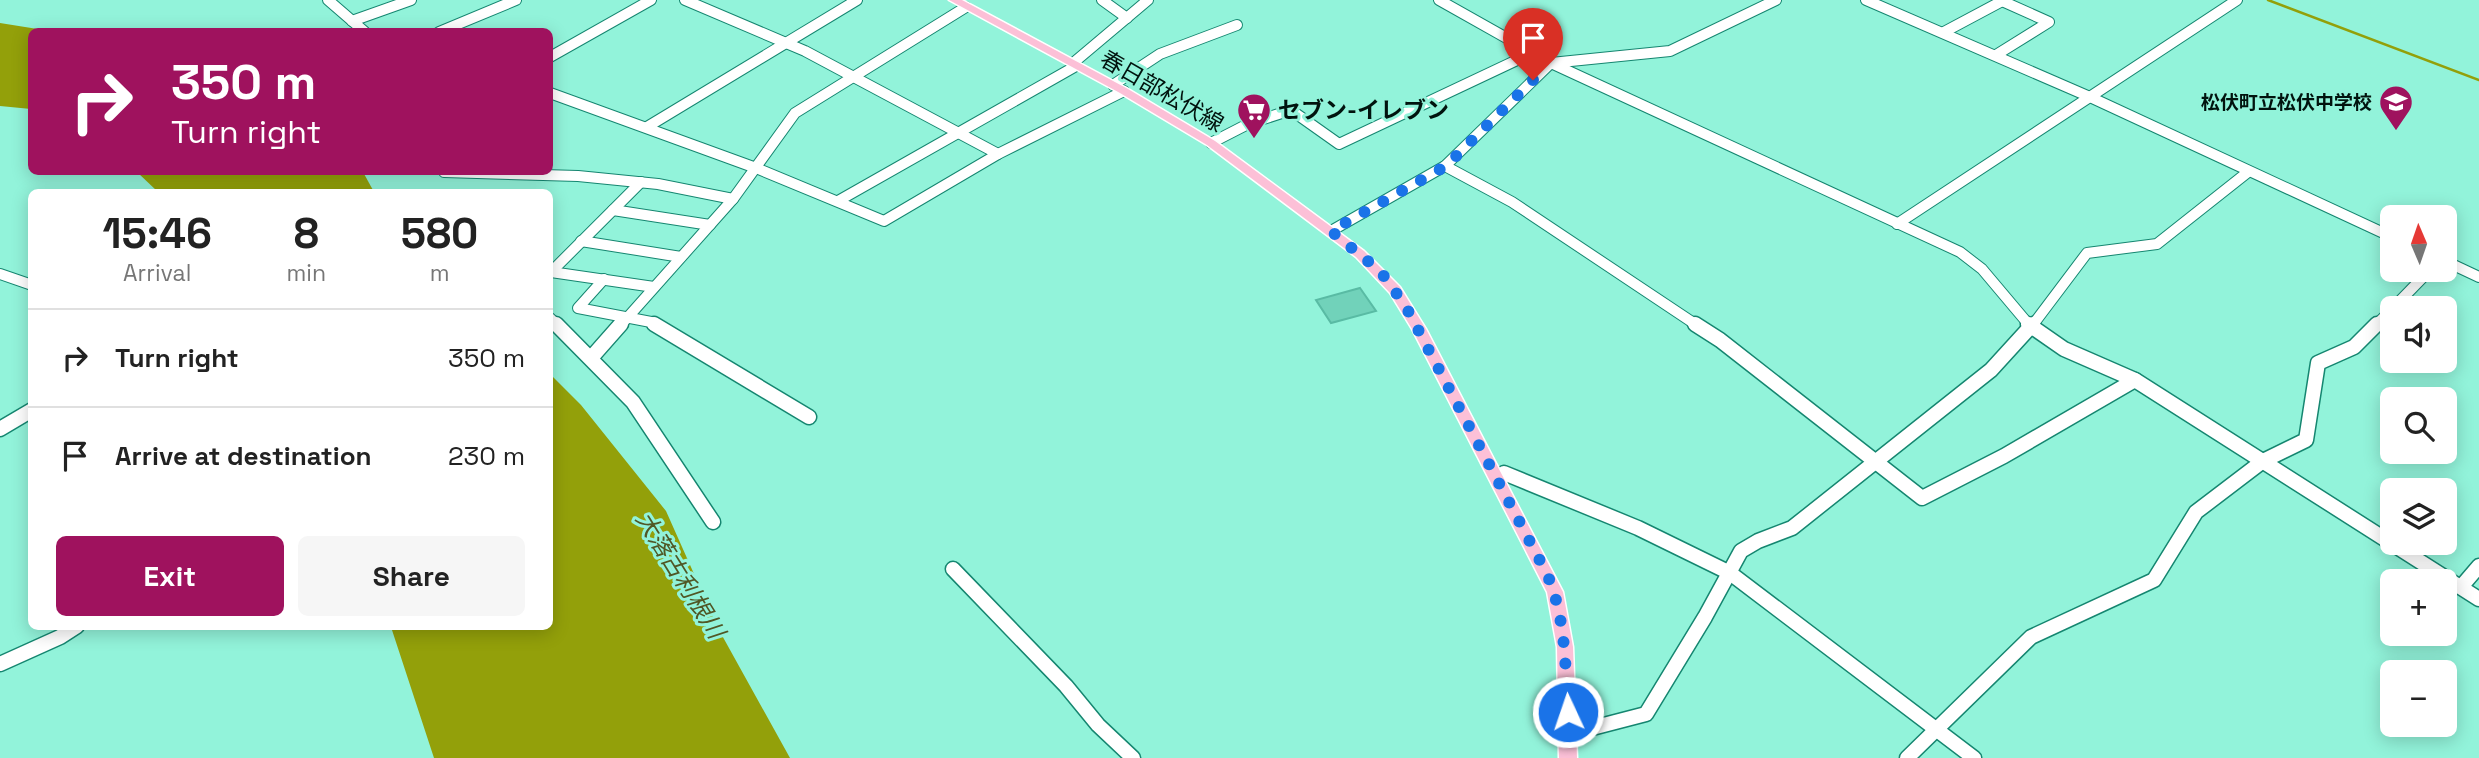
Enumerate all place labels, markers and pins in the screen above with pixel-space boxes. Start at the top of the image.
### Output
pin [1503,8,1563,80]
school or university icon: 松伏町立松伏中学校 [2377,83,2415,132]
place label: 松伏町立松伏中学校 [2201,90,2372,115]
supermarket icon: セブン-イレブン [1235,91,1273,140]
place label: セブン-イレブン [1278,95,1449,125]

